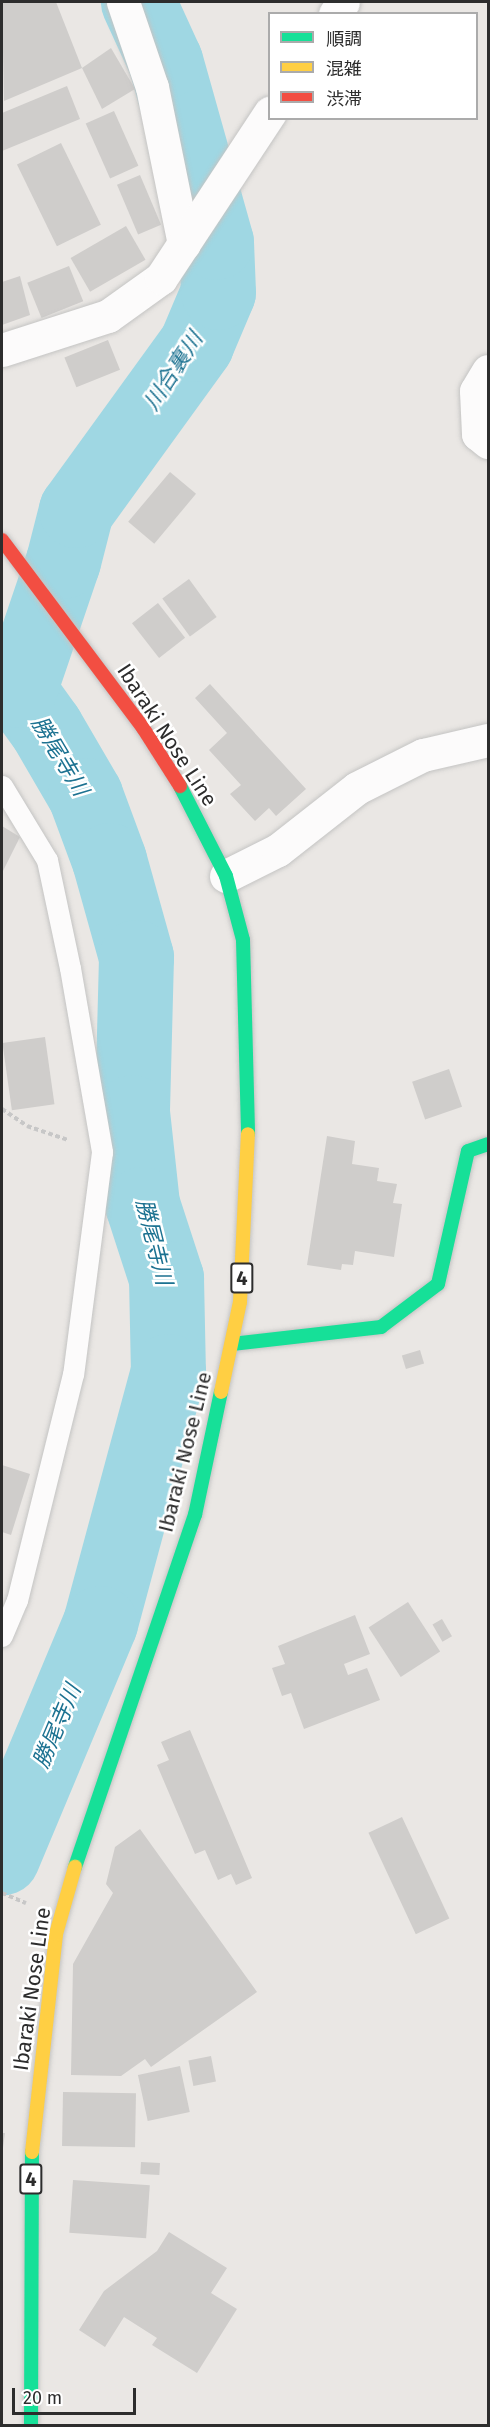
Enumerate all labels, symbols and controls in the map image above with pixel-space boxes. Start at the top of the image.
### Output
legend [268,12,478,120]
text: 順調 [326,28,362,50]
text: 混雑 [326,58,362,80]
text: 渋滞 [326,88,362,110]
water label: 川合裏川 [138,327,208,415]
street label: Ibaraki Nose Line [112,659,222,811]
water label: 勝尾寺川 [26,711,94,801]
water label: 勝尾寺川 [131,1196,177,1288]
road number: 4 [230,1261,254,1295]
street label: Ibaraki Nose Line [153,1369,217,1535]
water label: 勝尾寺川 [28,1680,86,1772]
street label: Ibaraki Nose Line [8,1906,56,2072]
road number: 4 [19,2162,43,2196]
scale bar [15,2376,140,2414]
text: 20 m [23,2387,62,2409]

